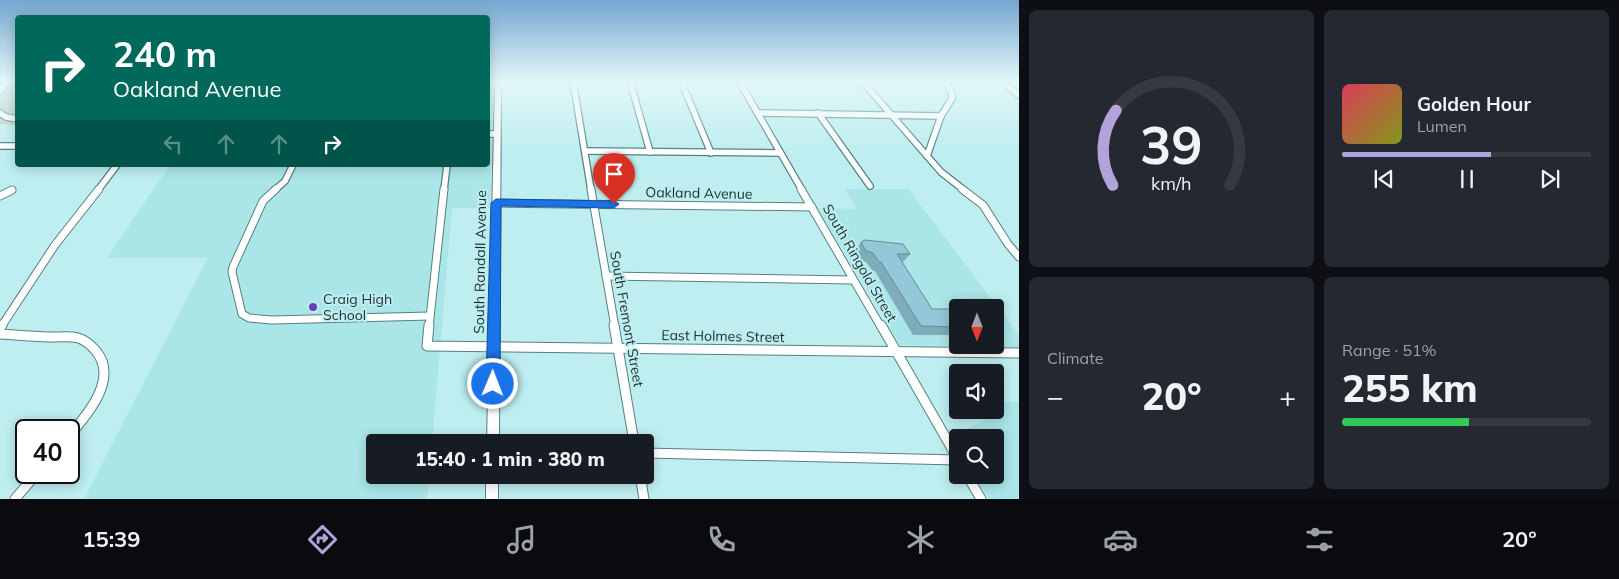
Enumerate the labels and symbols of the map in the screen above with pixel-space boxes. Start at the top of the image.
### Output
pin [593,153,635,204]
street label: Oakland Avenue [645,183,753,203]
street label: South Randall Avenue [470,190,490,334]
street label: South Ringold Street [819,201,901,325]
street label: South Fremont Street [606,250,648,388]
place label: Craig High School [323,290,392,324]
north arrow [949,299,1004,354]
marker: Craig High School [307,301,319,313]
street label: East Holmes Street [661,326,785,346]
position arrow [466,357,518,409]
speed limit sign: 40 [15,419,80,484]

